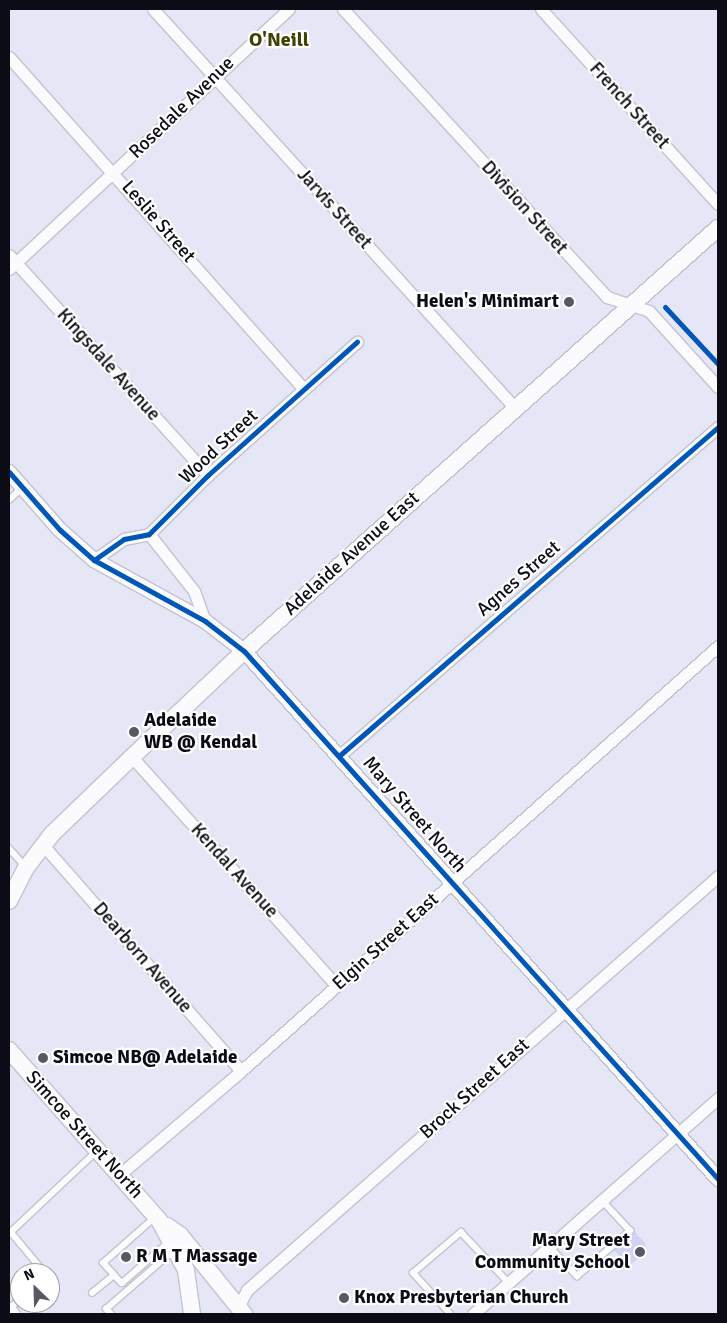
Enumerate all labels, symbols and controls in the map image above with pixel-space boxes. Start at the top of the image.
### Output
district label: O'Neill [249,27,309,51]
street label: Rosedale Avenue [125,52,239,164]
street label: French Street [584,58,674,154]
street label: Division Street [476,156,572,260]
street label: Jarvis Street [292,164,376,254]
street label: Leslie Street [116,176,200,268]
place label: Helen's Minimart [416,291,559,313]
marker: Helen's Minimart [563,296,575,308]
street label: Kingsdale Avenue [52,304,164,426]
street label: Wood Street [175,405,263,489]
street label: Adelaide Avenue East [280,487,424,621]
street label: Agnes Street [473,536,565,622]
place label: Adelaide WB @ Kendal [144,710,257,754]
marker: Adelaide WB @ Kendal [128,726,140,738]
street label: Mary Street North [357,752,471,878]
street label: Kendal Avenue [185,819,283,923]
street label: Elgin Street East [328,888,444,996]
street label: Dearborn Avenue [88,898,196,1018]
street label: Brock Street East [416,1034,534,1144]
place label: Simcoe NB@ Adelaide [53,1047,237,1069]
marker: Simcoe NB@ Adelaide [37,1052,49,1064]
street label: Simcoe Street North [21,1066,147,1204]
place label: Mary Street Community School [475,1230,630,1274]
place label: R M T Massage [136,1246,257,1268]
marker: Mary Street Community School [634,1246,646,1258]
marker: R M T Massage [120,1251,132,1263]
north arrow [10,1263,60,1313]
text: N [21,1265,37,1285]
place label: Knox Presbyterian Church [354,1287,569,1309]
marker: Knox Presbyterian Church [338,1292,350,1304]

